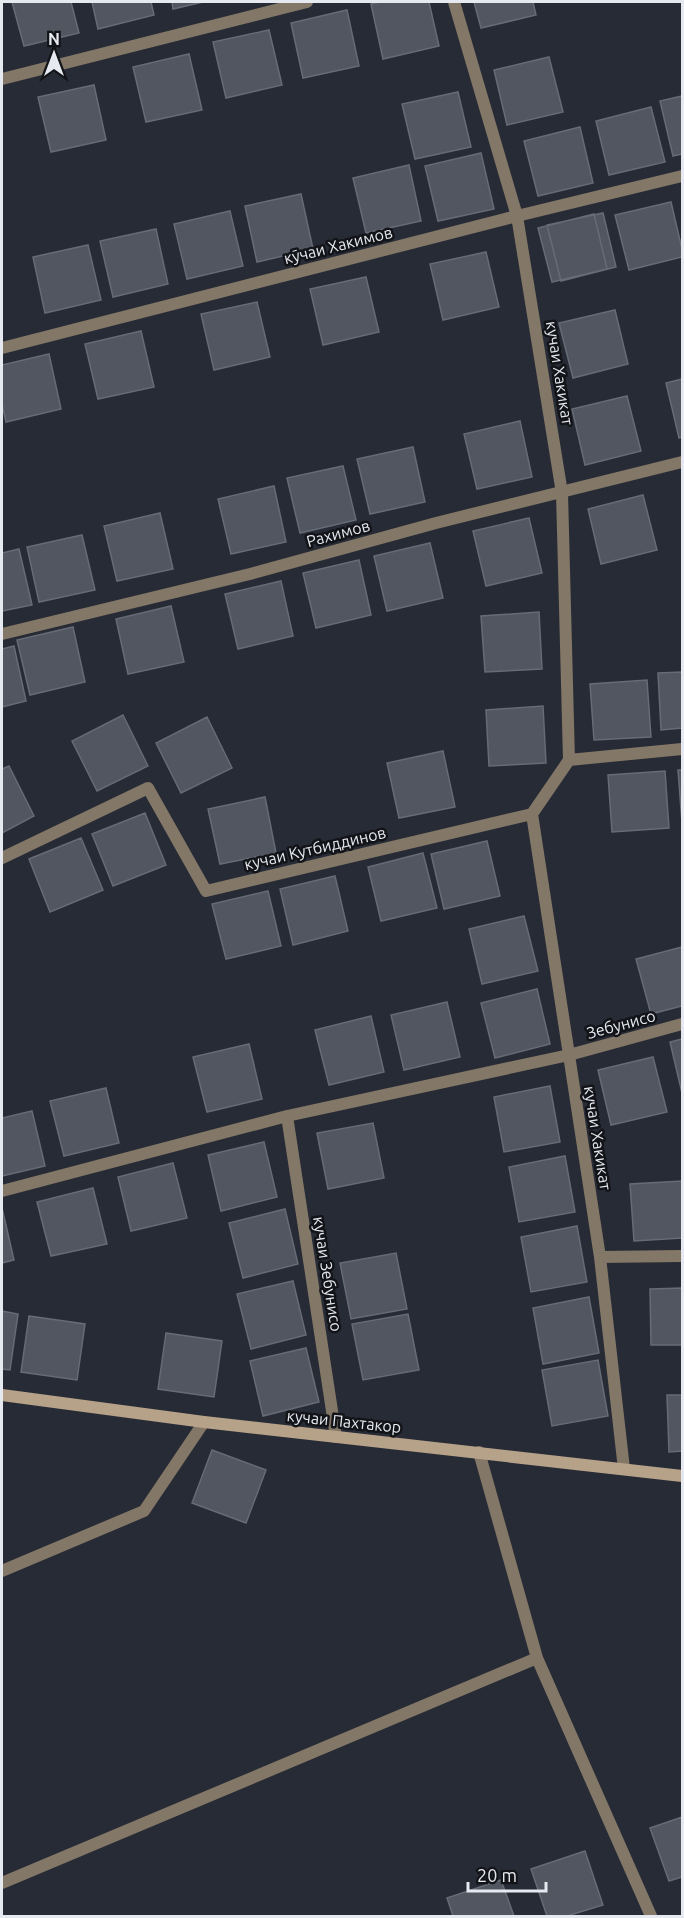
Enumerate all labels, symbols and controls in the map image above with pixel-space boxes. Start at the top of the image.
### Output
north arrow [24,24,84,84]
text: N [48,30,60,48]
street label: кӯчаи Хакимов [282,223,394,267]
street label: кучаи Хакикат [543,320,577,426]
street label: Рахимов [304,516,372,550]
street label: кучаи Кутбиддинов [242,823,388,873]
street label: Зебунисо [585,1006,657,1042]
street label: кучаи Хакикат [581,1085,615,1191]
street label: кучаи Зебунисо [310,1215,346,1333]
street label: кучаи Пахтакор [286,1406,402,1436]
scale bar [468,1855,546,1893]
text: 20 m [477,1865,517,1885]

